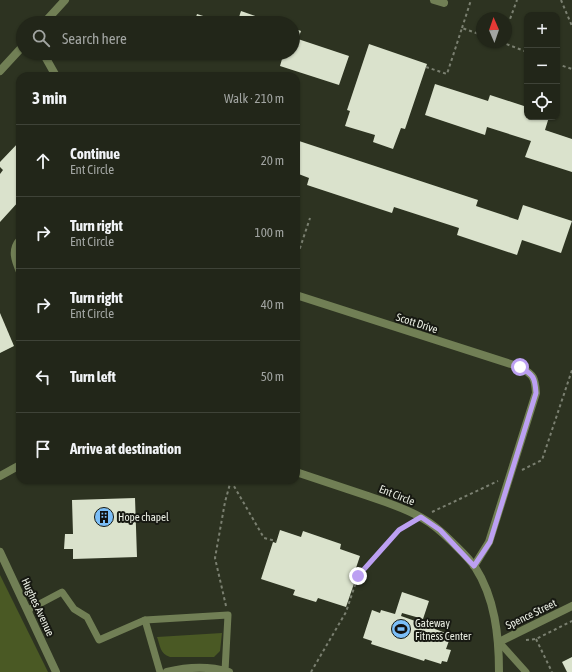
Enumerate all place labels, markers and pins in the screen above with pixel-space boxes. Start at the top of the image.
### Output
building icon: Hope chapel [93,506,115,528]
place label: Hope chapel [118,511,169,523]
place label: Gateway Fitness Center [415,617,472,642]
sports icon: Gateway Fitness Center [390,618,412,640]

